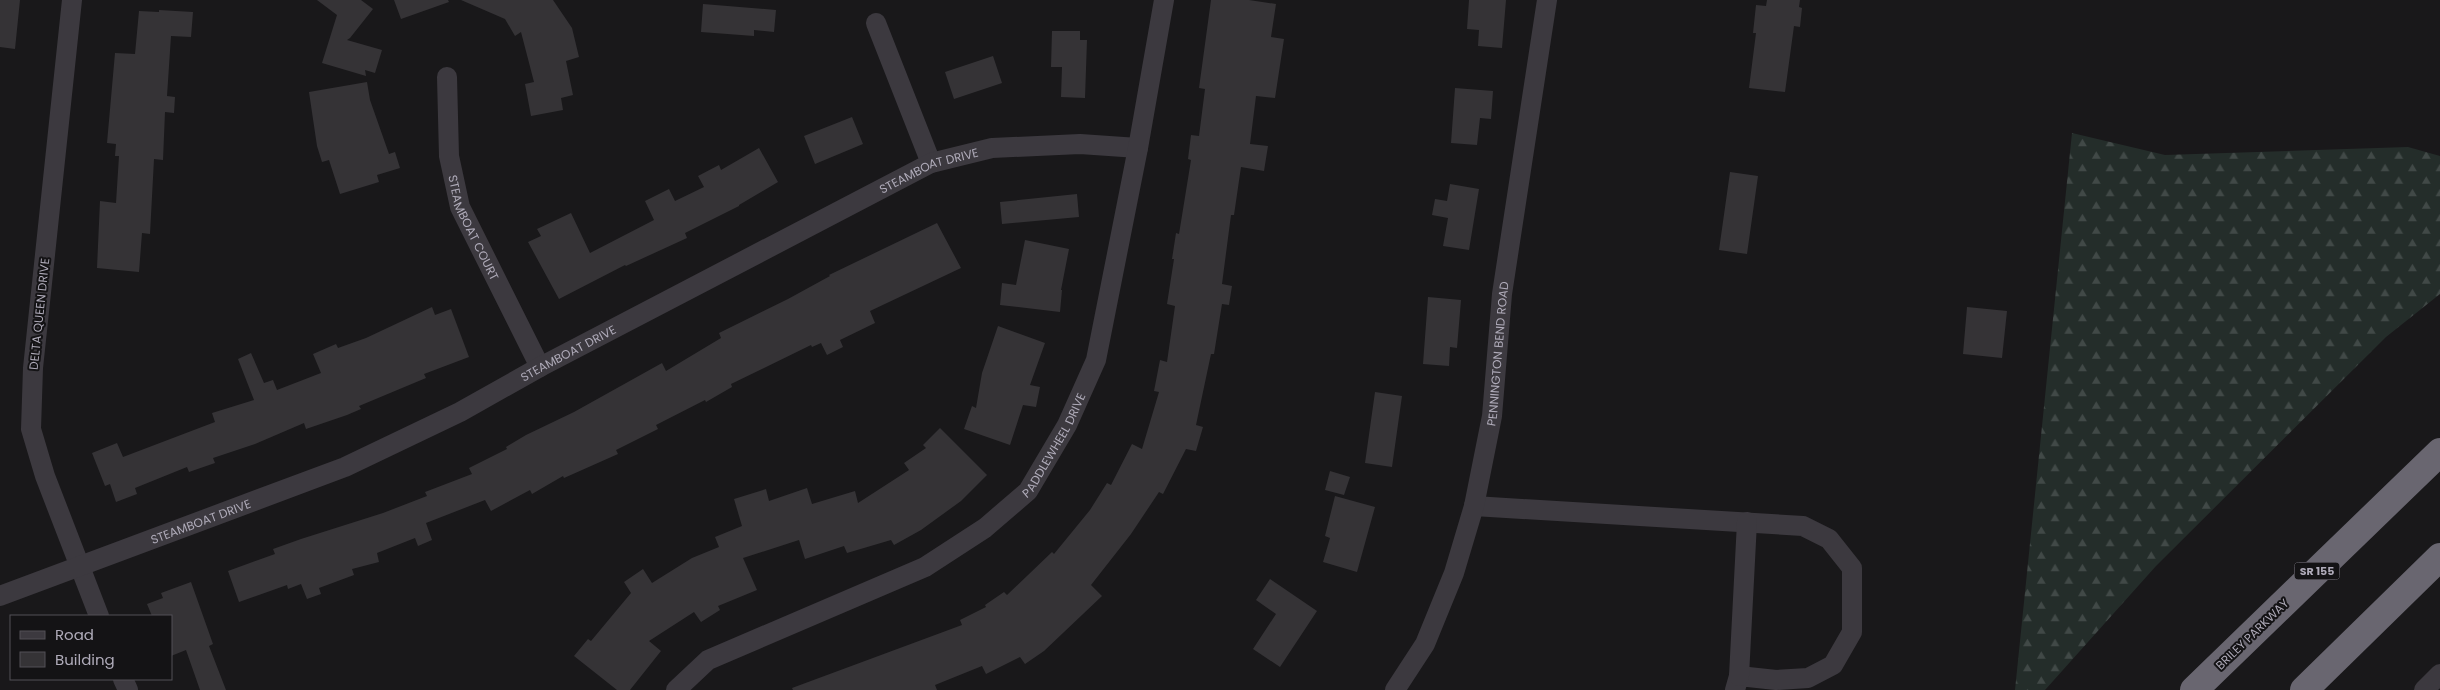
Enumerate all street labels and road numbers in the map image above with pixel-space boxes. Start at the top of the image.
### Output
street label: STEAMBOAT DRIVE [876,143,980,197]
street label: STEAMBOAT COURT [445,173,504,283]
street label: DELTA QUEEN DRIVE [25,257,53,371]
street label: PENNINGTON BEND ROAD [1482,280,1512,427]
street label: STEAMBOAT DRIVE [517,320,619,385]
street label: PADDLEWHEEL DRIVE [1018,390,1089,501]
street label: STEAMBOAT DRIVE [148,495,253,548]
road number: SR 155 [2294,562,2340,580]
street label: BRILEY PARKWAY [2212,595,2292,673]

